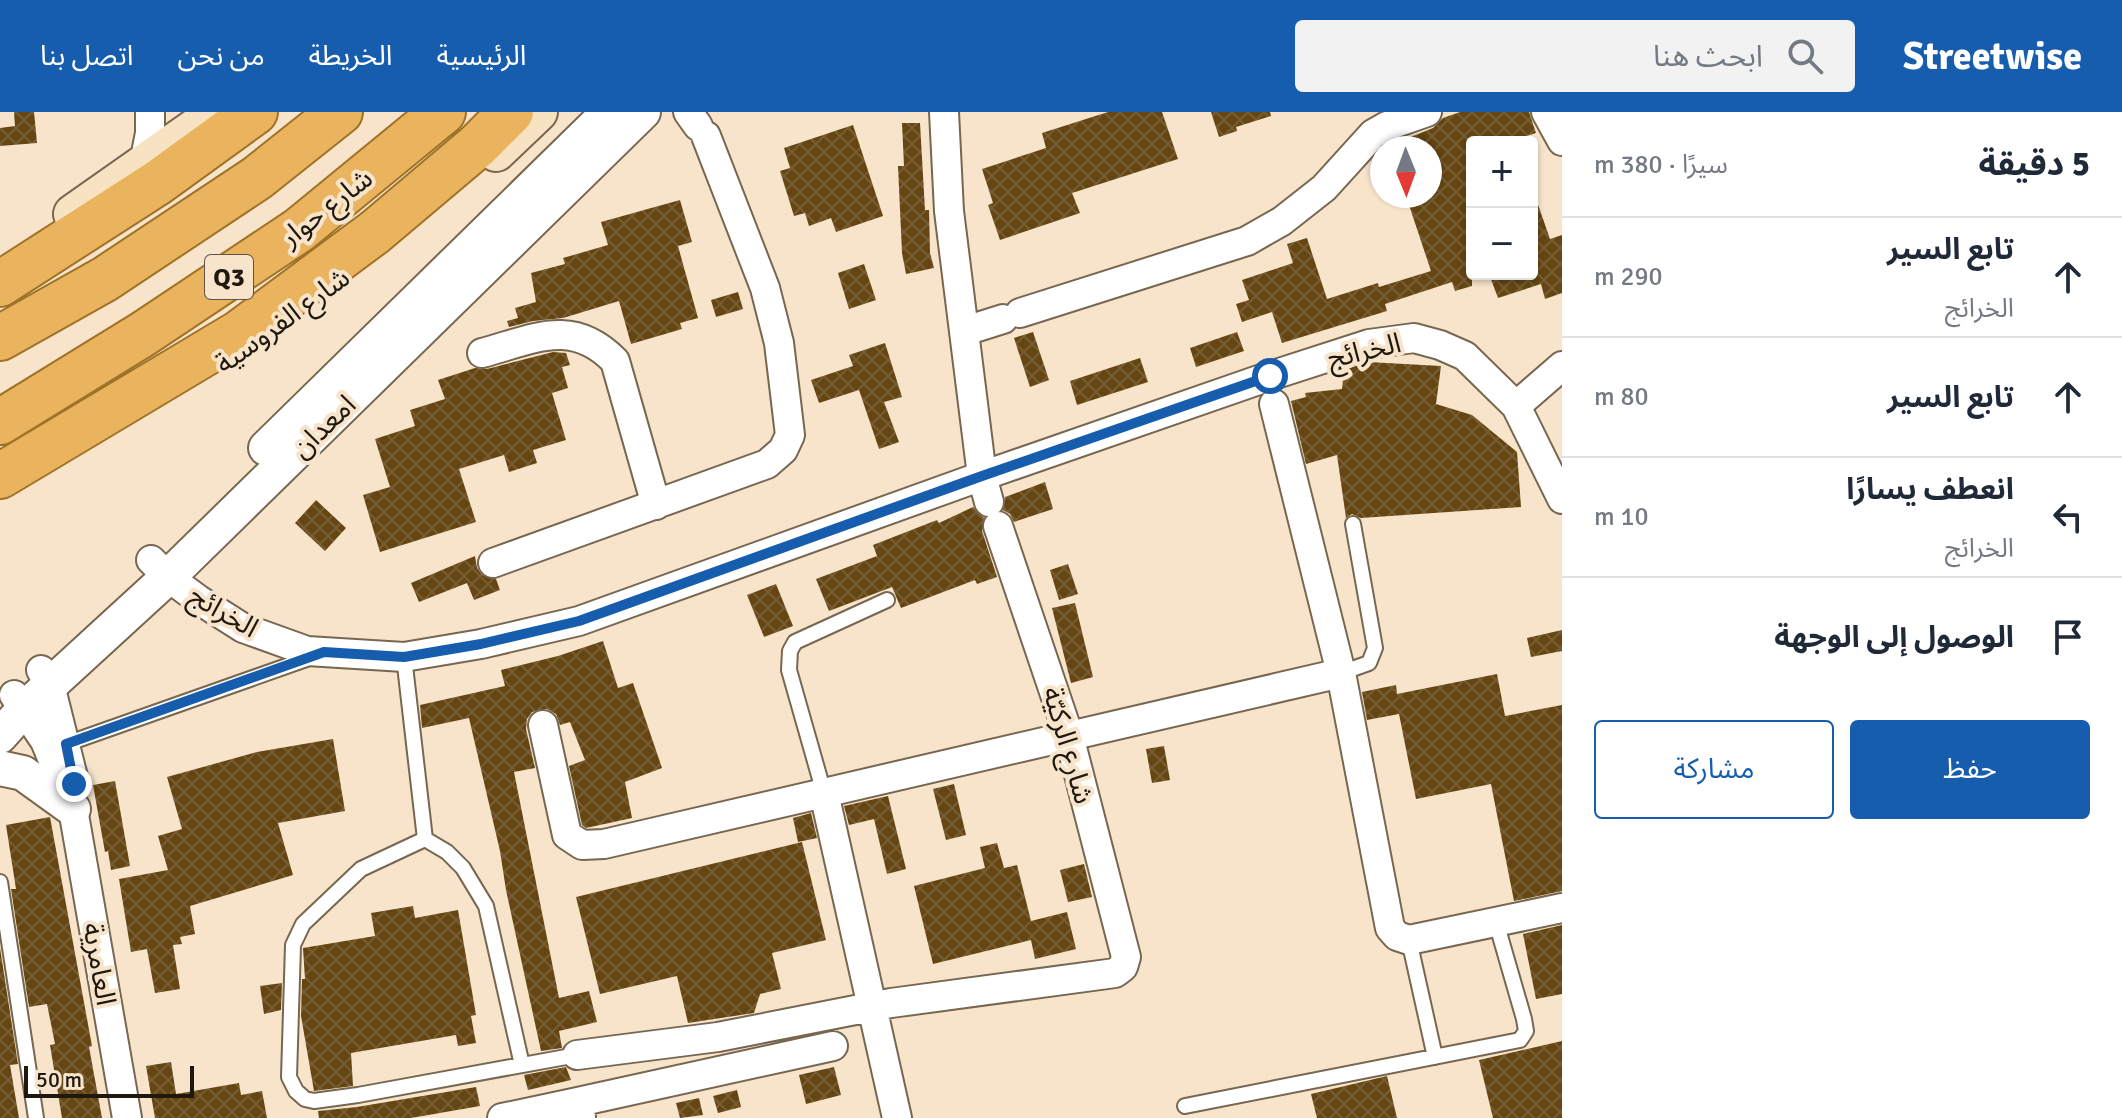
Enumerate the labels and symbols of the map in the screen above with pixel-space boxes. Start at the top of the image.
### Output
north arrow [1370,136,1442,208]
street label: شارع حوار [273,161,381,257]
road number: Q3 [205,255,253,299]
street label: شارع الفروسية [209,261,358,383]
street label: الخرائج [1324,326,1405,379]
route start [1252,358,1288,394]
street label: امعدان [284,388,363,466]
street label: الخرائج [181,579,264,648]
street label: شارع الركيّة [1032,683,1101,809]
route end [56,766,92,802]
street label: العامرية [75,920,123,1008]
scale bar [24,1062,194,1098]

